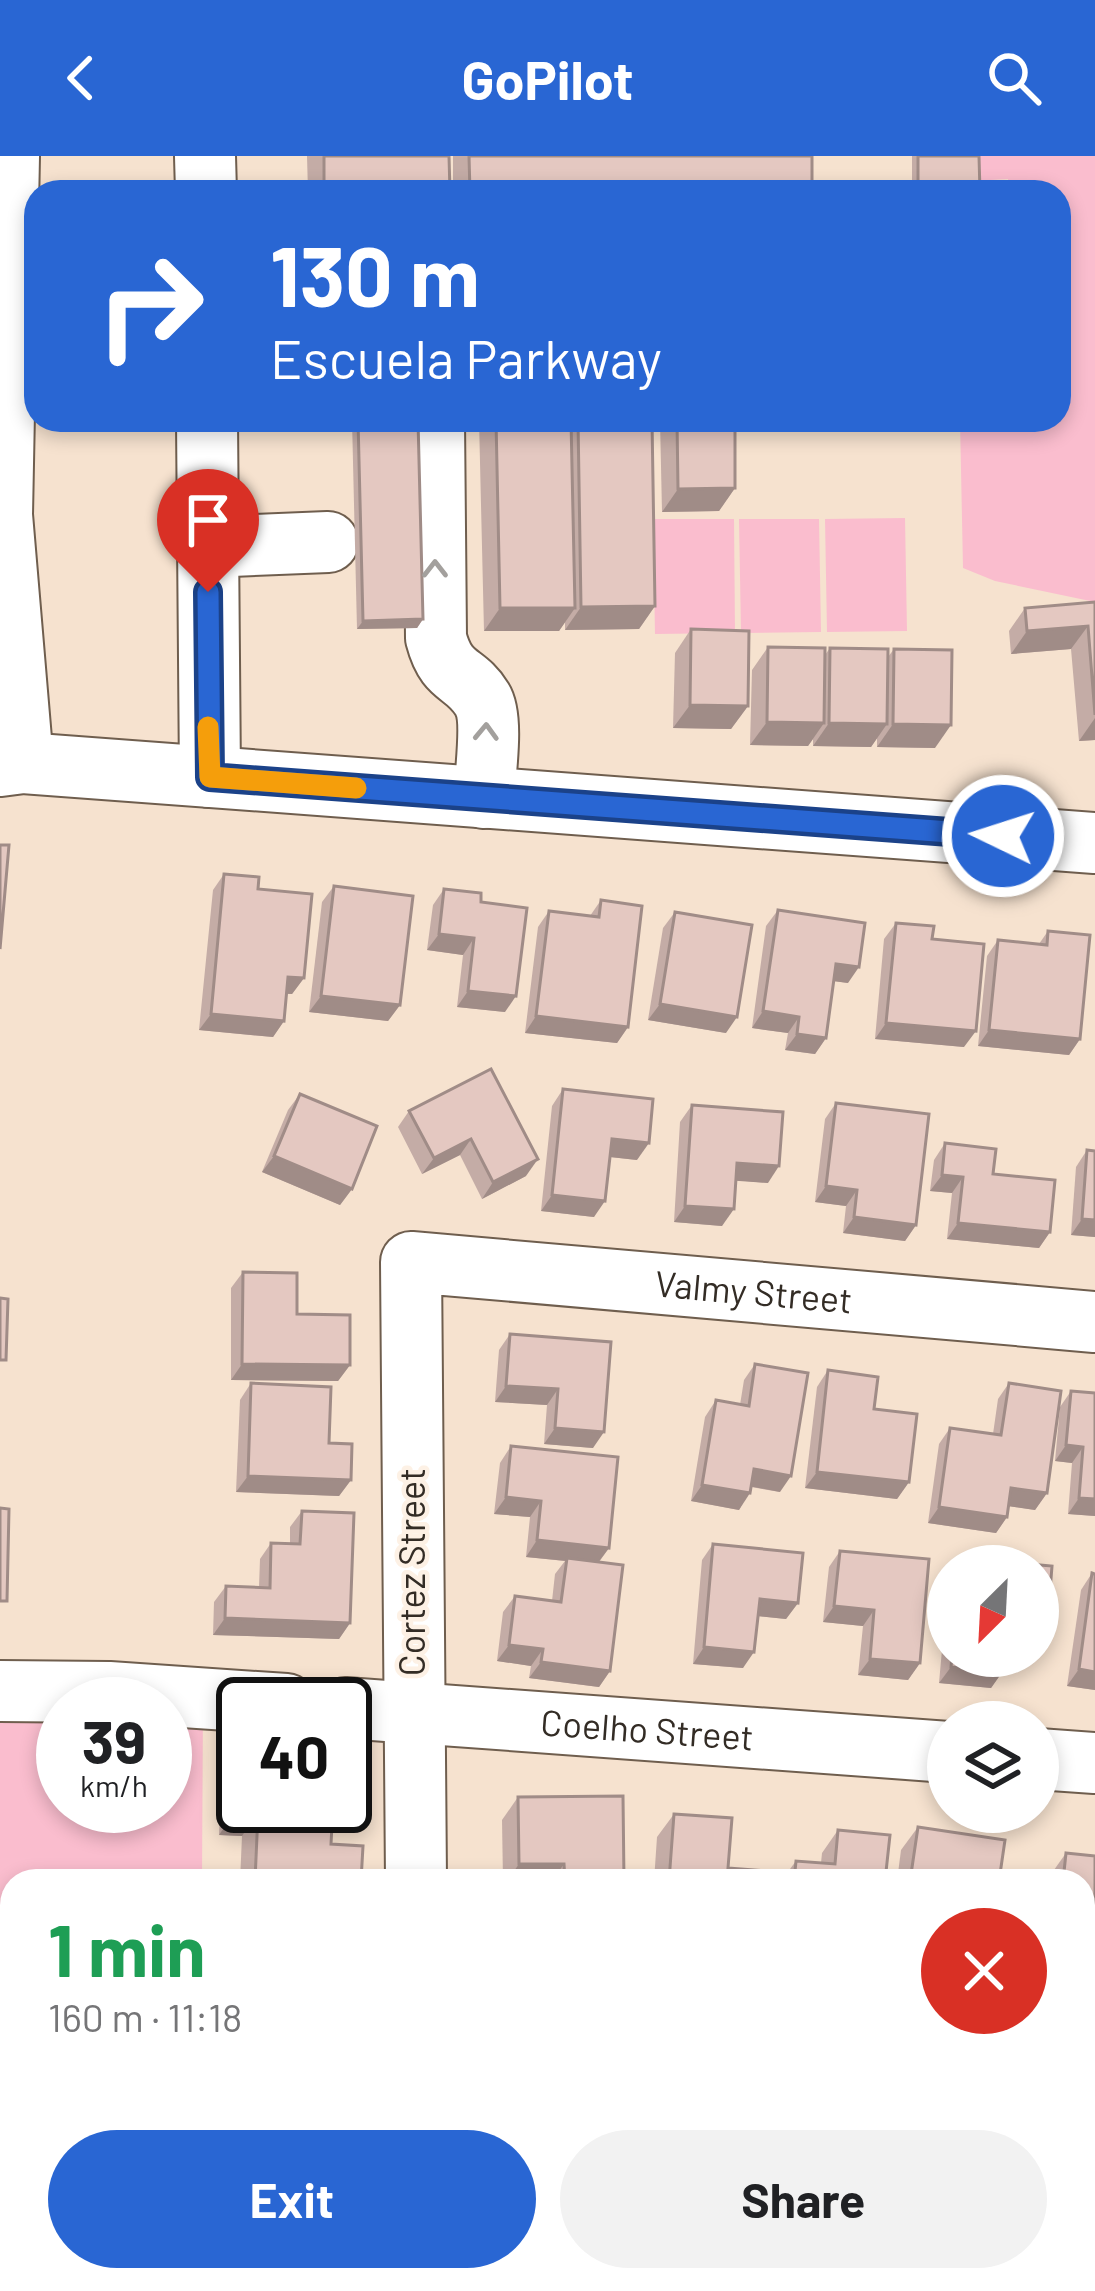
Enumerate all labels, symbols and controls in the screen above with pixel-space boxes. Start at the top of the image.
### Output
icon: back [48,45,114,111]
icon: search [981,45,1047,111]
text: GoPilot [461,46,634,111]
text: 130 m [270,223,480,324]
icon: right [72,228,228,384]
text: Escuela Parkway [270,325,662,390]
pin [157,469,259,592]
icon: arrive [175,487,241,553]
one-way arrow [423,559,449,578]
one-way arrow [473,722,499,741]
position arrow [940,773,1066,899]
street label: Valmy Street [653,1261,854,1321]
street label: Cortez Street [389,1468,432,1676]
north arrow [927,1545,1059,1677]
map controls [927,1545,1059,1833]
speed limit sign: 40 [216,1677,372,1833]
street label: Coelho Street [539,1699,755,1758]
button: layers [927,1701,1059,1833]
text: 39 [82,1704,146,1776]
text: km/h [80,1767,148,1803]
text: 1 min [48,1905,206,1991]
button: close [921,1908,1047,2034]
text: 160 m · 11:18 [48,1993,242,2040]
button: Exit [48,2130,536,2268]
button: Share [560,2130,1047,2268]

